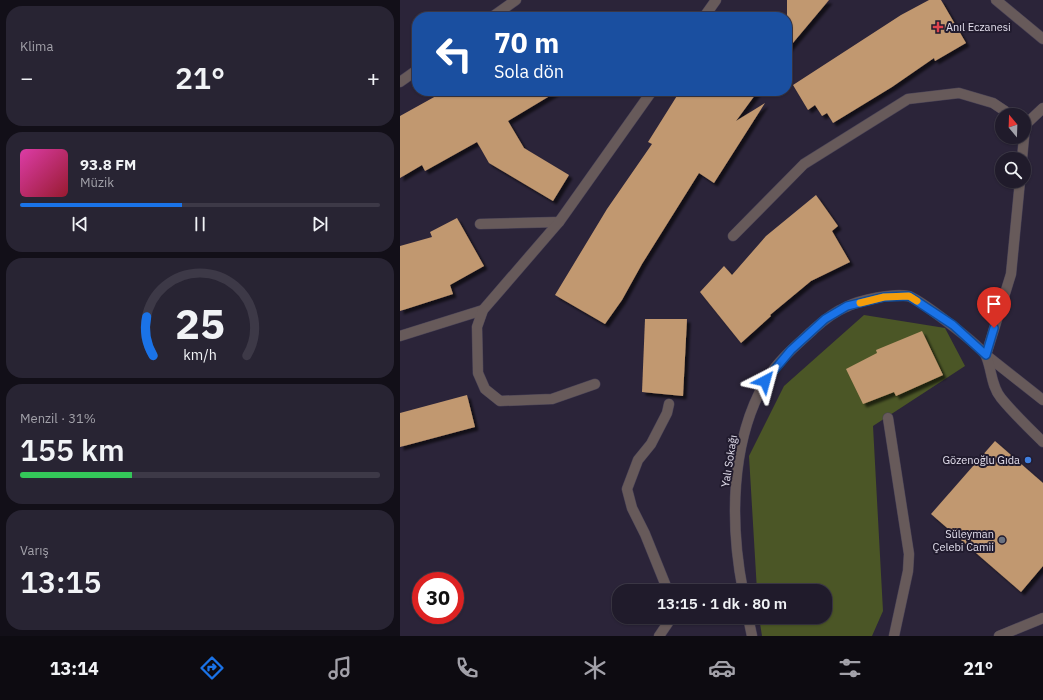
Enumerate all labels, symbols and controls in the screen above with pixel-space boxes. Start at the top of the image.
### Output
place label: Anıl Eczanesi [946,20,1011,34]
marker: Anıl Eczanesi [933,22,943,32]
text: 70 m [494,24,559,61]
icon: left [428,28,480,80]
text: Klima [20,38,53,55]
text: 21° [175,58,225,97]
text: Sola dön [494,60,564,83]
text: − [20,63,33,92]
text: + [367,63,380,92]
north arrow [995,108,1031,144]
map controls [995,108,1031,188]
button: search [995,152,1031,188]
text: 93.8 FM [80,155,136,174]
text: Müzik [80,174,114,191]
icon: previous [69,213,91,235]
icon: pause [189,213,211,235]
icon: next [309,213,331,235]
pin [977,287,1011,328]
icon: arrive [983,293,1005,315]
text: 25 [175,296,225,350]
text: km/h [183,345,217,364]
position arrow [744,360,786,402]
text: Menzil · 31% [20,410,96,427]
text: 155 km [20,430,125,469]
street label: Yalı Sokağı [718,434,740,488]
place label: Gözenoğlu Gıda [942,453,1020,467]
marker: Gözenoğlu Gıda [1023,455,1033,465]
place label: Süleyman Çelebi Camii [933,527,994,554]
marker: Süleyman Çelebi Camii [997,535,1007,545]
text: Varış [20,542,49,559]
text: 13:15 [20,562,102,601]
speed limit sign: 30 [412,572,464,624]
text: 13:15 · 1 dk · 80 m [657,594,787,613]
icon: directions [198,654,226,682]
icon: music [326,654,354,682]
icon: phone [453,654,481,682]
icon: climate [581,654,609,682]
icon: car [708,654,736,682]
icon: filters [836,654,864,682]
text: 13:14 [50,657,99,680]
text: 21° [963,657,993,680]

